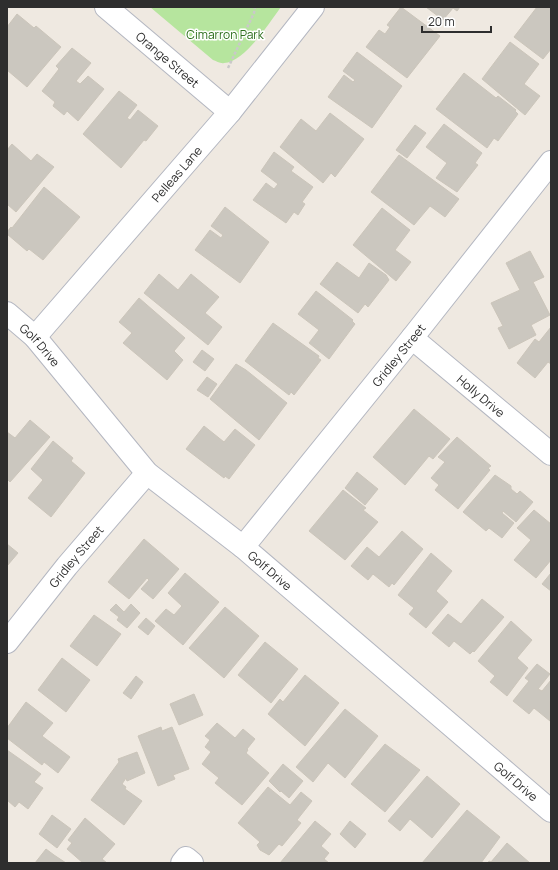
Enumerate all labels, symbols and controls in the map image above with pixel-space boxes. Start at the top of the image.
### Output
scale bar [422,8,491,34]
text: 20 m [428,13,455,30]
park label: Cimarron Park [186,26,265,43]
street label: Orange Street [132,28,203,91]
street label: Pelleas Lane [147,142,206,205]
street label: Golf Drive [16,319,64,370]
street label: Gridley Street [368,320,429,390]
street label: Holly Drive [453,371,509,421]
street label: Gridley Street [45,521,107,591]
street label: Golf Drive [244,547,296,594]
street label: Golf Drive [490,757,542,805]

